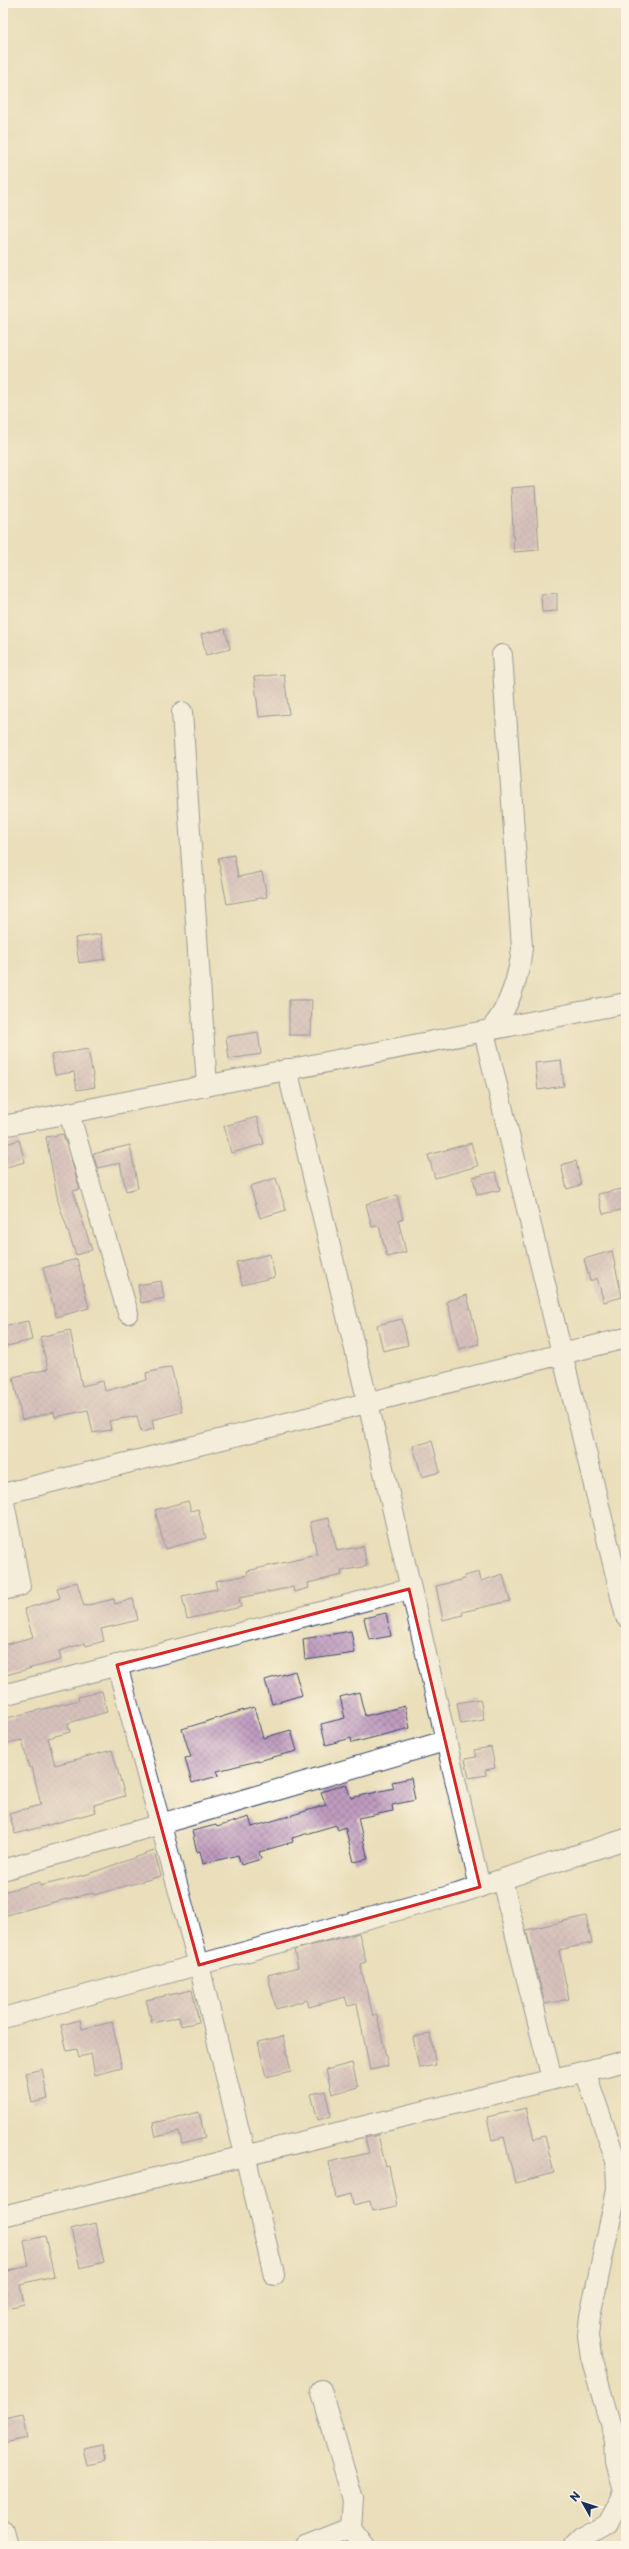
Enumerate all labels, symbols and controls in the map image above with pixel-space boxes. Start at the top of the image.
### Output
north arrow [563,2483,603,2523]
text: N [565,2487,584,2505]

